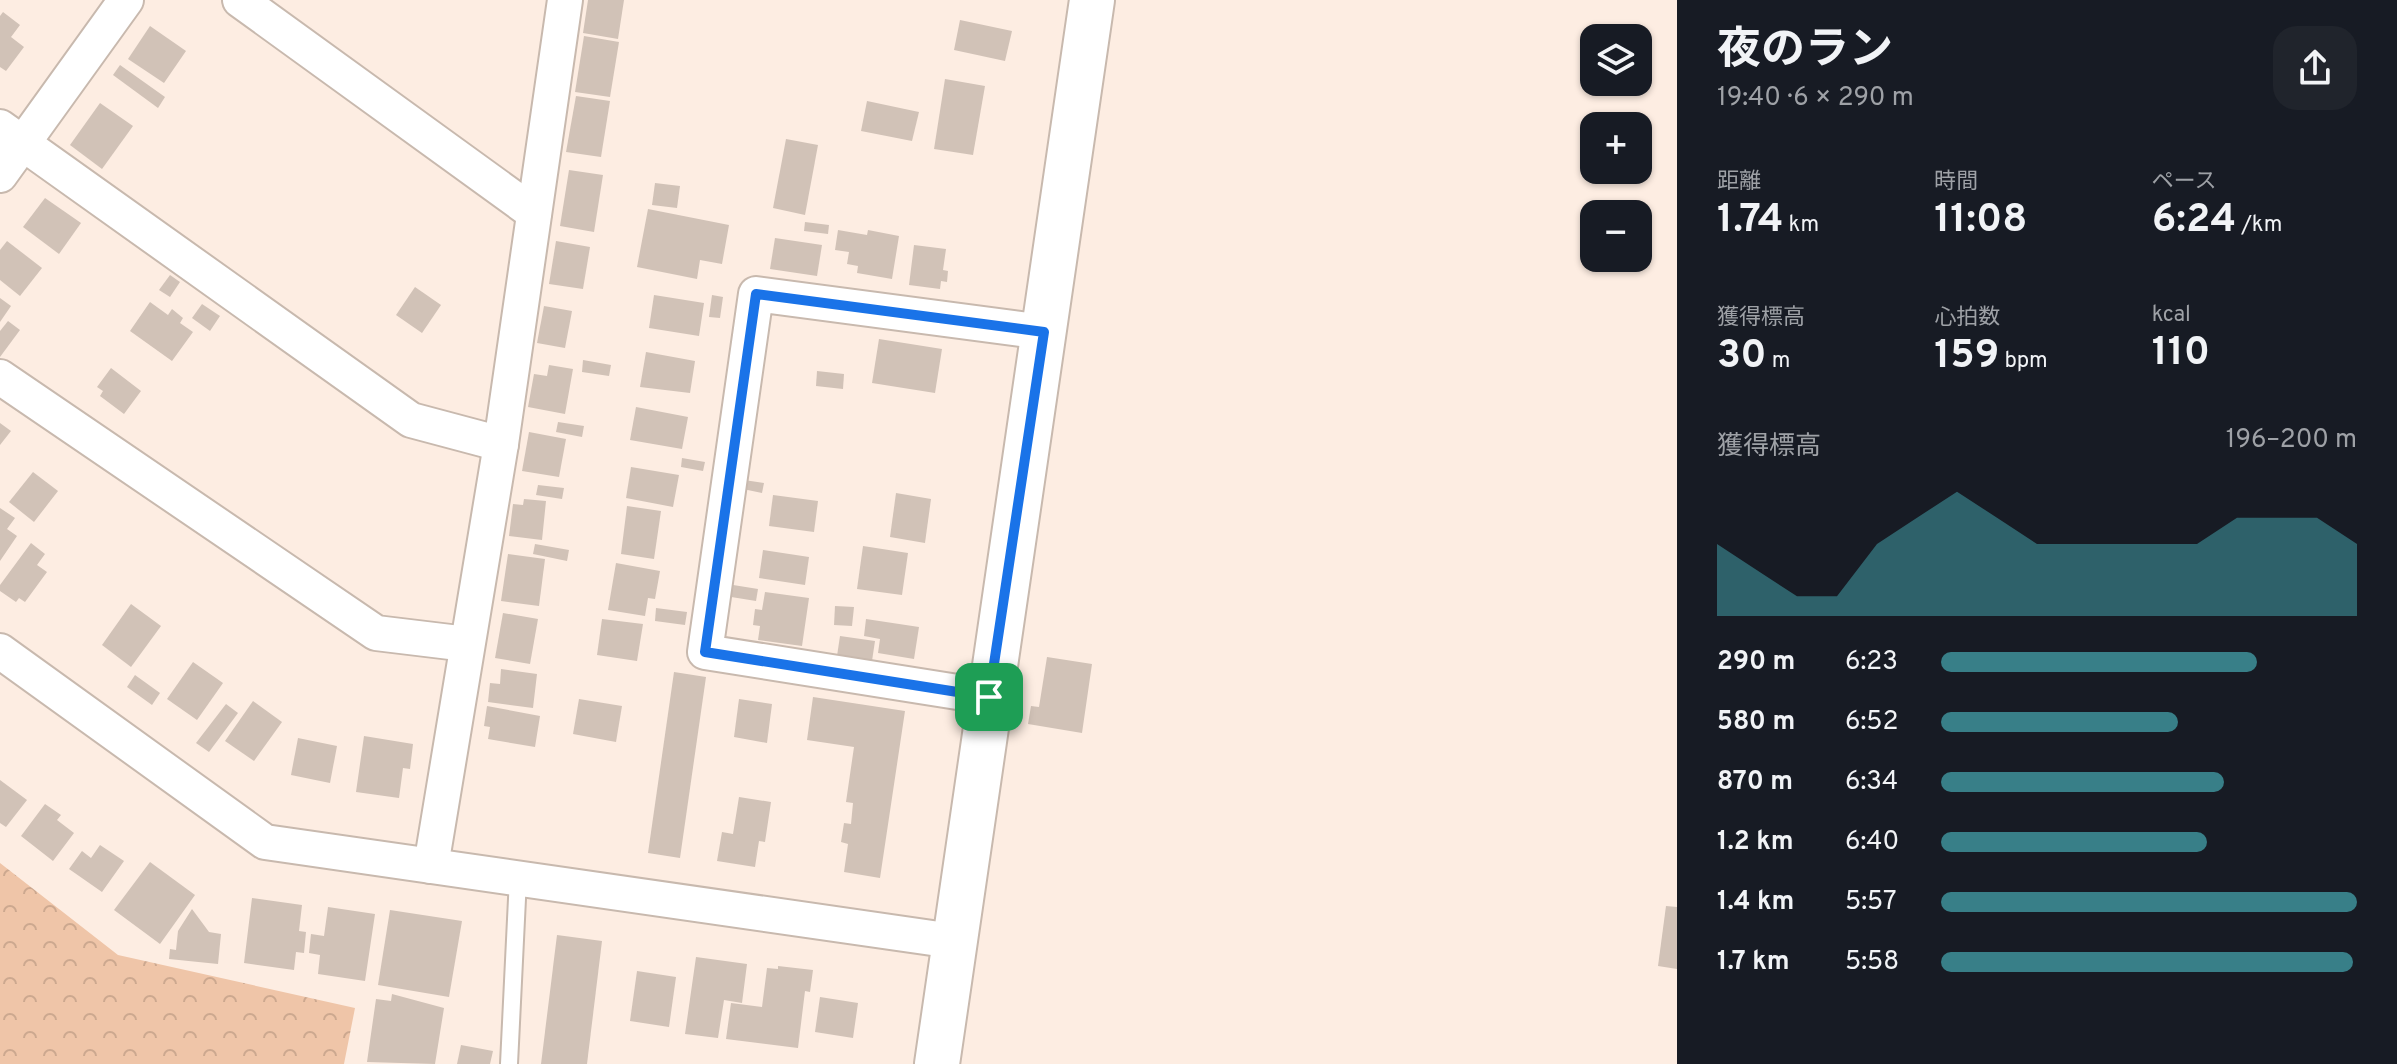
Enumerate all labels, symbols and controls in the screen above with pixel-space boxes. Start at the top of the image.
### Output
map controls [1580,24,1652,272]
button: layers [1580,24,1652,96]
text: 夜のラン [1717,24,1893,80]
button: share [2273,26,2357,110]
text: 19:40 · 6 × 290 m [1717,82,1914,115]
button: + [1580,112,1652,184]
text: 距離 [1717,169,1761,196]
text: 時間 [1934,169,1978,196]
text: ペース [2152,169,2217,196]
text: 1.74 [1717,196,1783,246]
text: 11:08 [1934,196,2028,246]
text: 6:24 [2152,196,2236,246]
button: − [1580,200,1652,272]
text: km [1783,212,1819,239]
text: /km [2236,212,2282,239]
text: kcal [2152,302,2191,329]
text: 獲得標高 [1717,305,1805,332]
text: 心拍数 [1934,305,2000,332]
text: 110 [2152,329,2210,379]
text: 30 [1717,332,1767,382]
text: 159 [1934,332,1999,382]
text: m [1767,348,1790,375]
text: bpm [1999,348,2048,375]
text: 196–200 m [2226,424,2357,457]
text: 獲得標高 [1717,431,1821,464]
text: 290 m [1717,646,1795,679]
text: 6:23 [1845,646,1898,679]
pin [955,663,1023,731]
icon: arrive [967,675,1011,719]
text: 580 m [1717,706,1795,739]
text: 6:52 [1845,706,1898,739]
text: 870 m [1717,766,1793,799]
text: 6:34 [1845,766,1898,799]
text: 1.2 km [1717,826,1794,859]
text: 6:40 [1845,826,1899,859]
text: 1.4 km [1717,886,1794,919]
text: 5:57 [1845,886,1896,919]
text: 1.7 km [1717,946,1790,979]
text: 5:58 [1845,946,1899,979]

